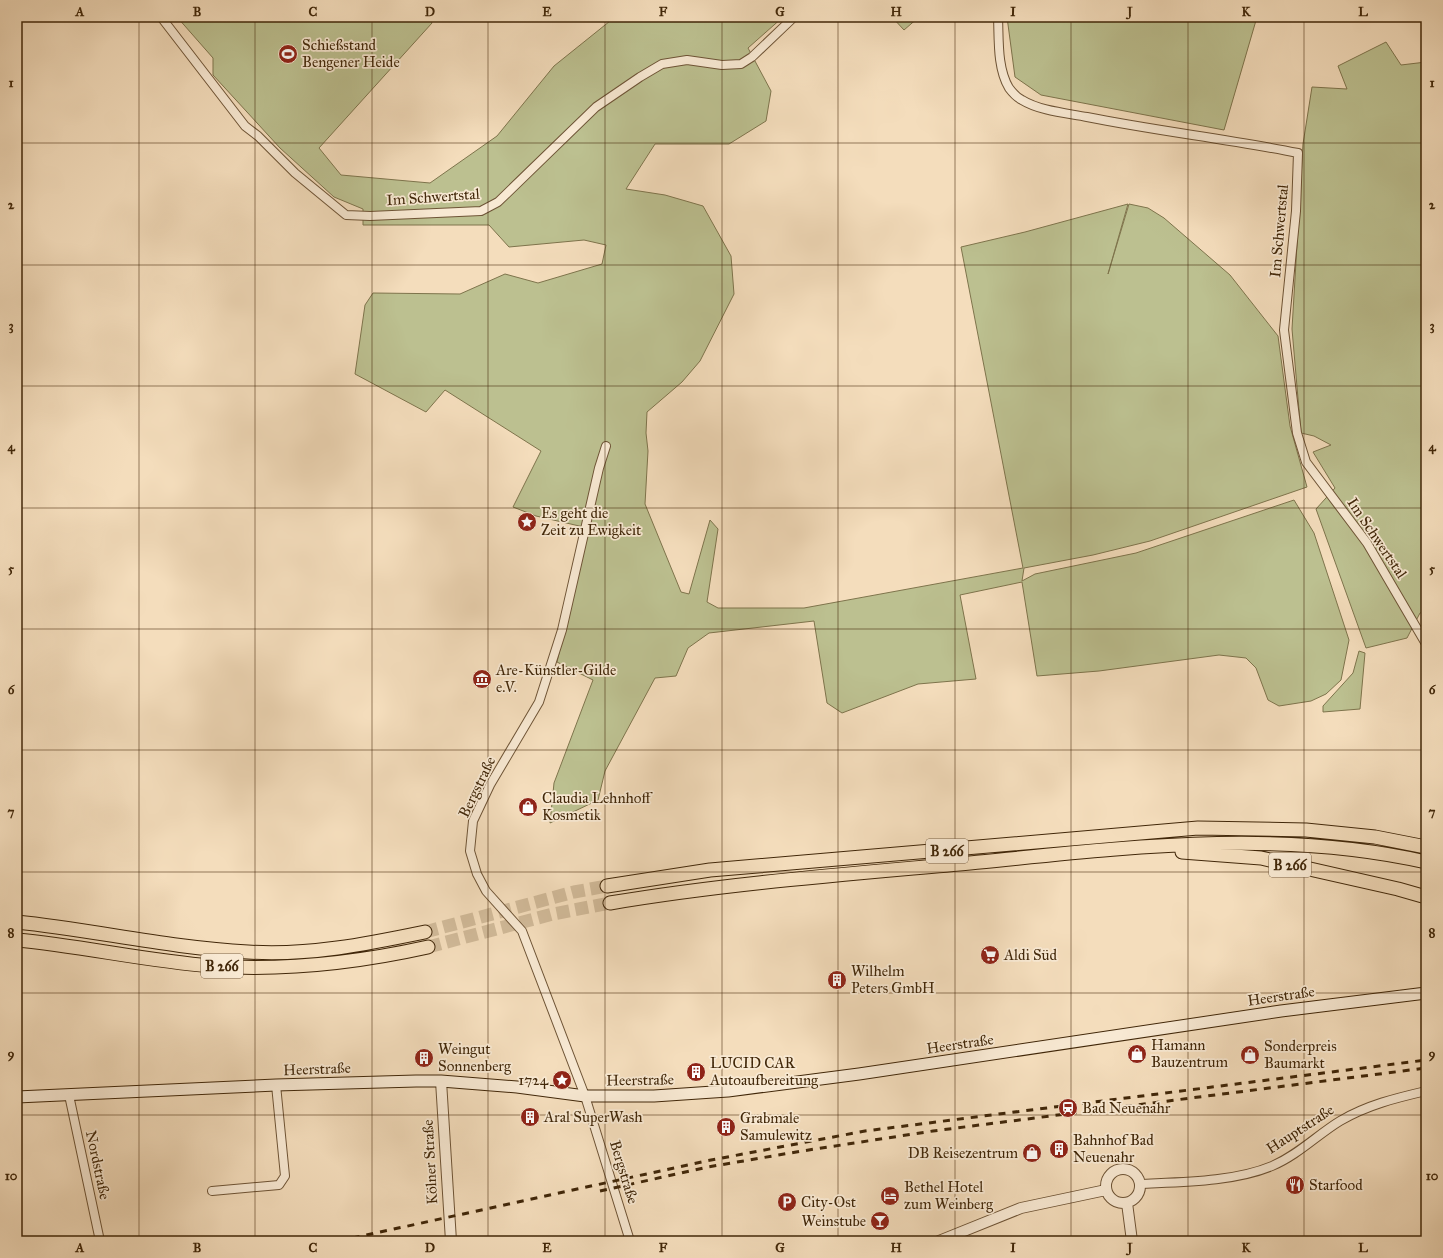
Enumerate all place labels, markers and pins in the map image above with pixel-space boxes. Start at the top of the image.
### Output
place label: Schießstand Bengener Heide [302,36,400,71]
sports icon: Schießstand Bengener Heide [277,43,299,65]
place label: Es geht die Zeit zu Ewigkeit [541,504,642,539]
place icon: Es geht die Zeit zu Ewigkeit [516,511,538,533]
place label: Are-Künstler-Gilde e.V. [495,661,616,696]
museum icon: Are-Künstler-Gilde e.V. [471,668,493,690]
place label: Claudia Lehnhoff Kosmetik [542,789,654,824]
shop icon: Claudia Lehnhoff Kosmetik [517,796,539,818]
supermarket icon: Aldi Süd [979,944,1001,966]
place label: Aldi Süd [1003,946,1058,964]
place label: Wilhelm Peters GmbH [851,962,935,997]
building icon: Wilhelm Peters GmbH [826,969,848,991]
place label: Hamann Bauzentrum [1151,1036,1228,1071]
place label: Sonderpreis Baumarkt [1264,1037,1337,1072]
place label: Weingut Sonnenberg [438,1040,512,1075]
shop icon: Hamann Bauzentrum [1126,1043,1148,1065]
shop icon: Sonderpreis Baumarkt [1239,1044,1261,1066]
building icon: Weingut Sonnenberg [413,1047,435,1069]
place label: LUCID CAR Autoaufbereitung [709,1054,819,1089]
building icon: LUCID CAR Autoaufbereitung [685,1061,707,1083]
place icon: 1724 [551,1069,573,1091]
place label: 1724 [518,1071,549,1089]
station icon: Bad Neuenahr [1057,1097,1079,1119]
place label: Bad Neuenahr [1082,1099,1171,1117]
building icon: Aral SuperWash [519,1106,541,1128]
place label: Aral SuperWash [543,1108,643,1126]
place label: Grabmale Samulewitz [740,1109,812,1144]
building icon: Grabmale Samulewitz [715,1116,737,1138]
place label: Bahnhof Bad Neuenahr [1073,1131,1154,1166]
building icon: Bahnhof Bad Neuenahr [1048,1138,1070,1160]
shop icon: DB Reisezentrum [1021,1142,1043,1164]
place label: DB Reisezentrum [908,1144,1018,1162]
restaurant icon: Starfood [1284,1174,1306,1196]
place label: Starfood [1309,1176,1363,1194]
place label: Bethel Hotel zum Weinberg [904,1178,994,1213]
hotel icon: Bethel Hotel zum Weinberg [879,1185,901,1207]
parking icon: City-Ost [776,1191,798,1213]
place label: City-Ost [801,1193,857,1211]
bar icon: Weinstube [869,1210,891,1232]
place label: Weinstube [802,1212,866,1230]

